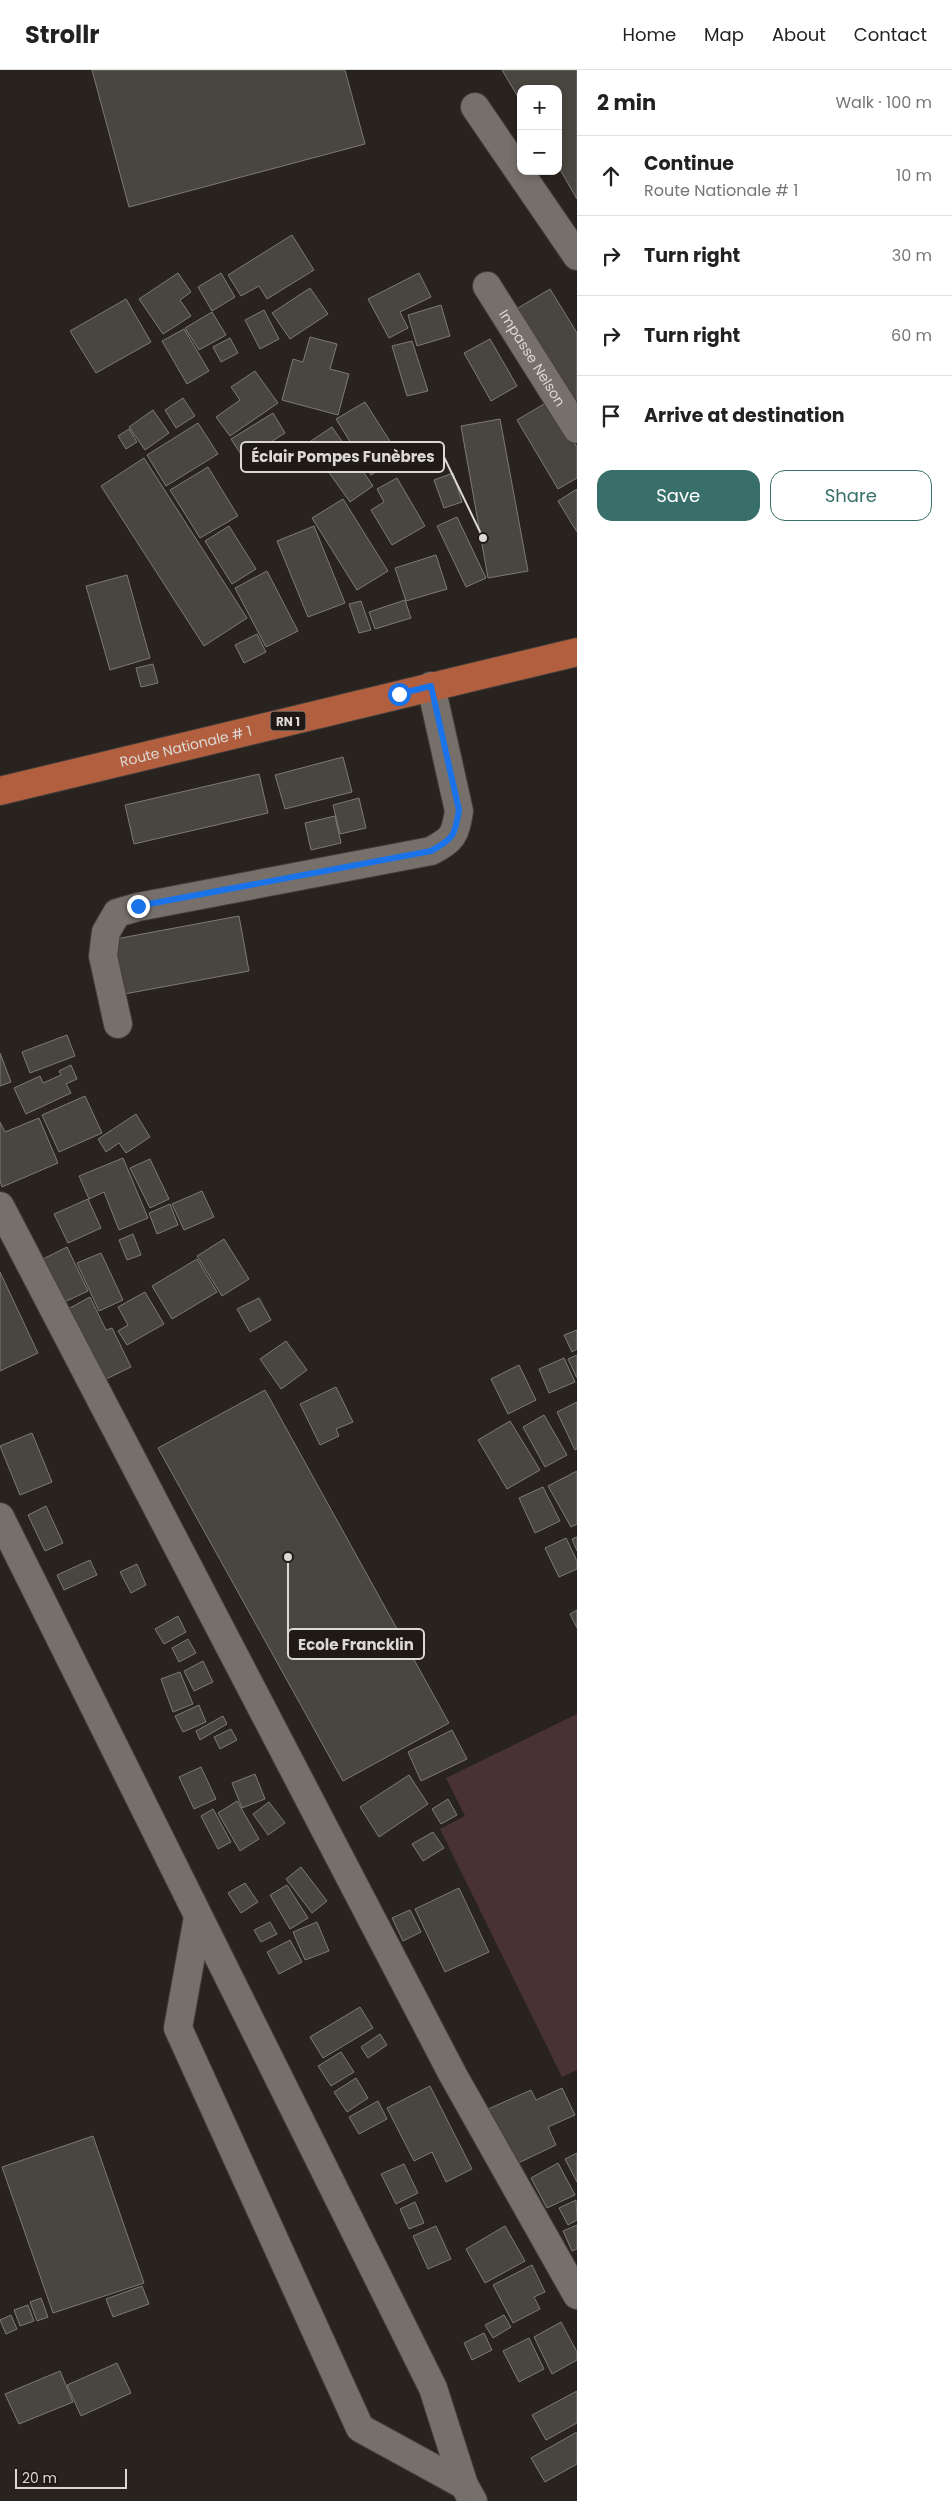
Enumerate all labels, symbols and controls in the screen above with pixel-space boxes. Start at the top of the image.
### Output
text: Strollr [25,18,100,51]
text: Home [622,22,676,47]
text: Map [704,22,744,47]
text: About [772,22,826,47]
text: Contact [854,22,927,47]
map controls [517,85,562,175]
button: + [517,85,562,130]
text: 2 min [597,88,656,117]
text: Walk · 100 m [835,91,932,114]
button: − [517,130,562,175]
text: Continue [644,150,734,177]
icon: ahead [597,162,625,190]
text: 10 m [896,164,932,187]
text: Route Nationale # 1 [644,179,798,202]
icon: right [597,242,625,270]
text: Turn right [644,242,740,269]
text: 30 m [892,244,932,267]
street label: Impasse Nelson [494,306,570,410]
icon: right [597,322,625,350]
text: Turn right [644,322,740,349]
text: 60 m [891,324,932,347]
icon: arrive [597,402,625,430]
text: Arrive at destination [644,402,845,429]
callout: Éclair Pompes Funèbres [241,442,444,472]
text: Éclair Pompes Funèbres [251,446,435,467]
button: Save [597,470,760,521]
button: Share [770,470,932,521]
route start [388,683,411,706]
road number: RN 1 [270,711,306,730]
street label: Route Nationale # 1 [118,721,254,772]
route end [127,895,150,918]
callout: Ecole Francklin [288,1629,424,1659]
text: Ecole Francklin [298,1634,414,1655]
scale bar [15,2466,128,2489]
text: 20 m [22,2468,57,2488]

